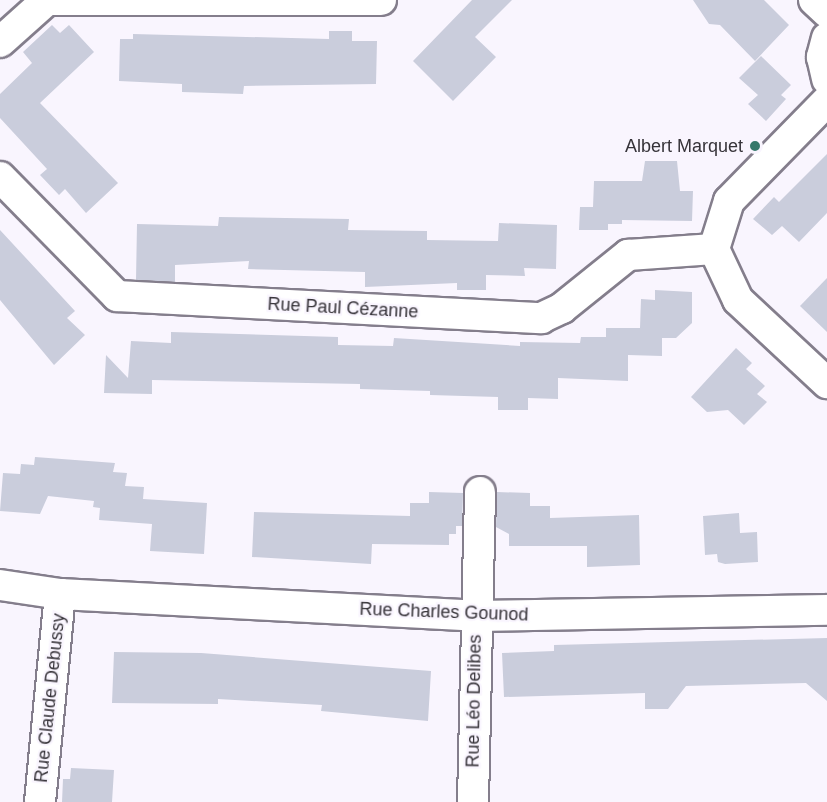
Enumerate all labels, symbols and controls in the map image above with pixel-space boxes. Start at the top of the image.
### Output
place label: Albert Marquet [625,135,743,157]
marker: Albert Marquet [748,139,762,153]
street label: Rue Paul Cézanne [267,293,419,323]
street label: Rue Charles Gounod [359,598,529,626]
street label: Rue Claude Debussy [30,612,70,784]
street label: Rue Léo Delibes [462,634,486,768]

